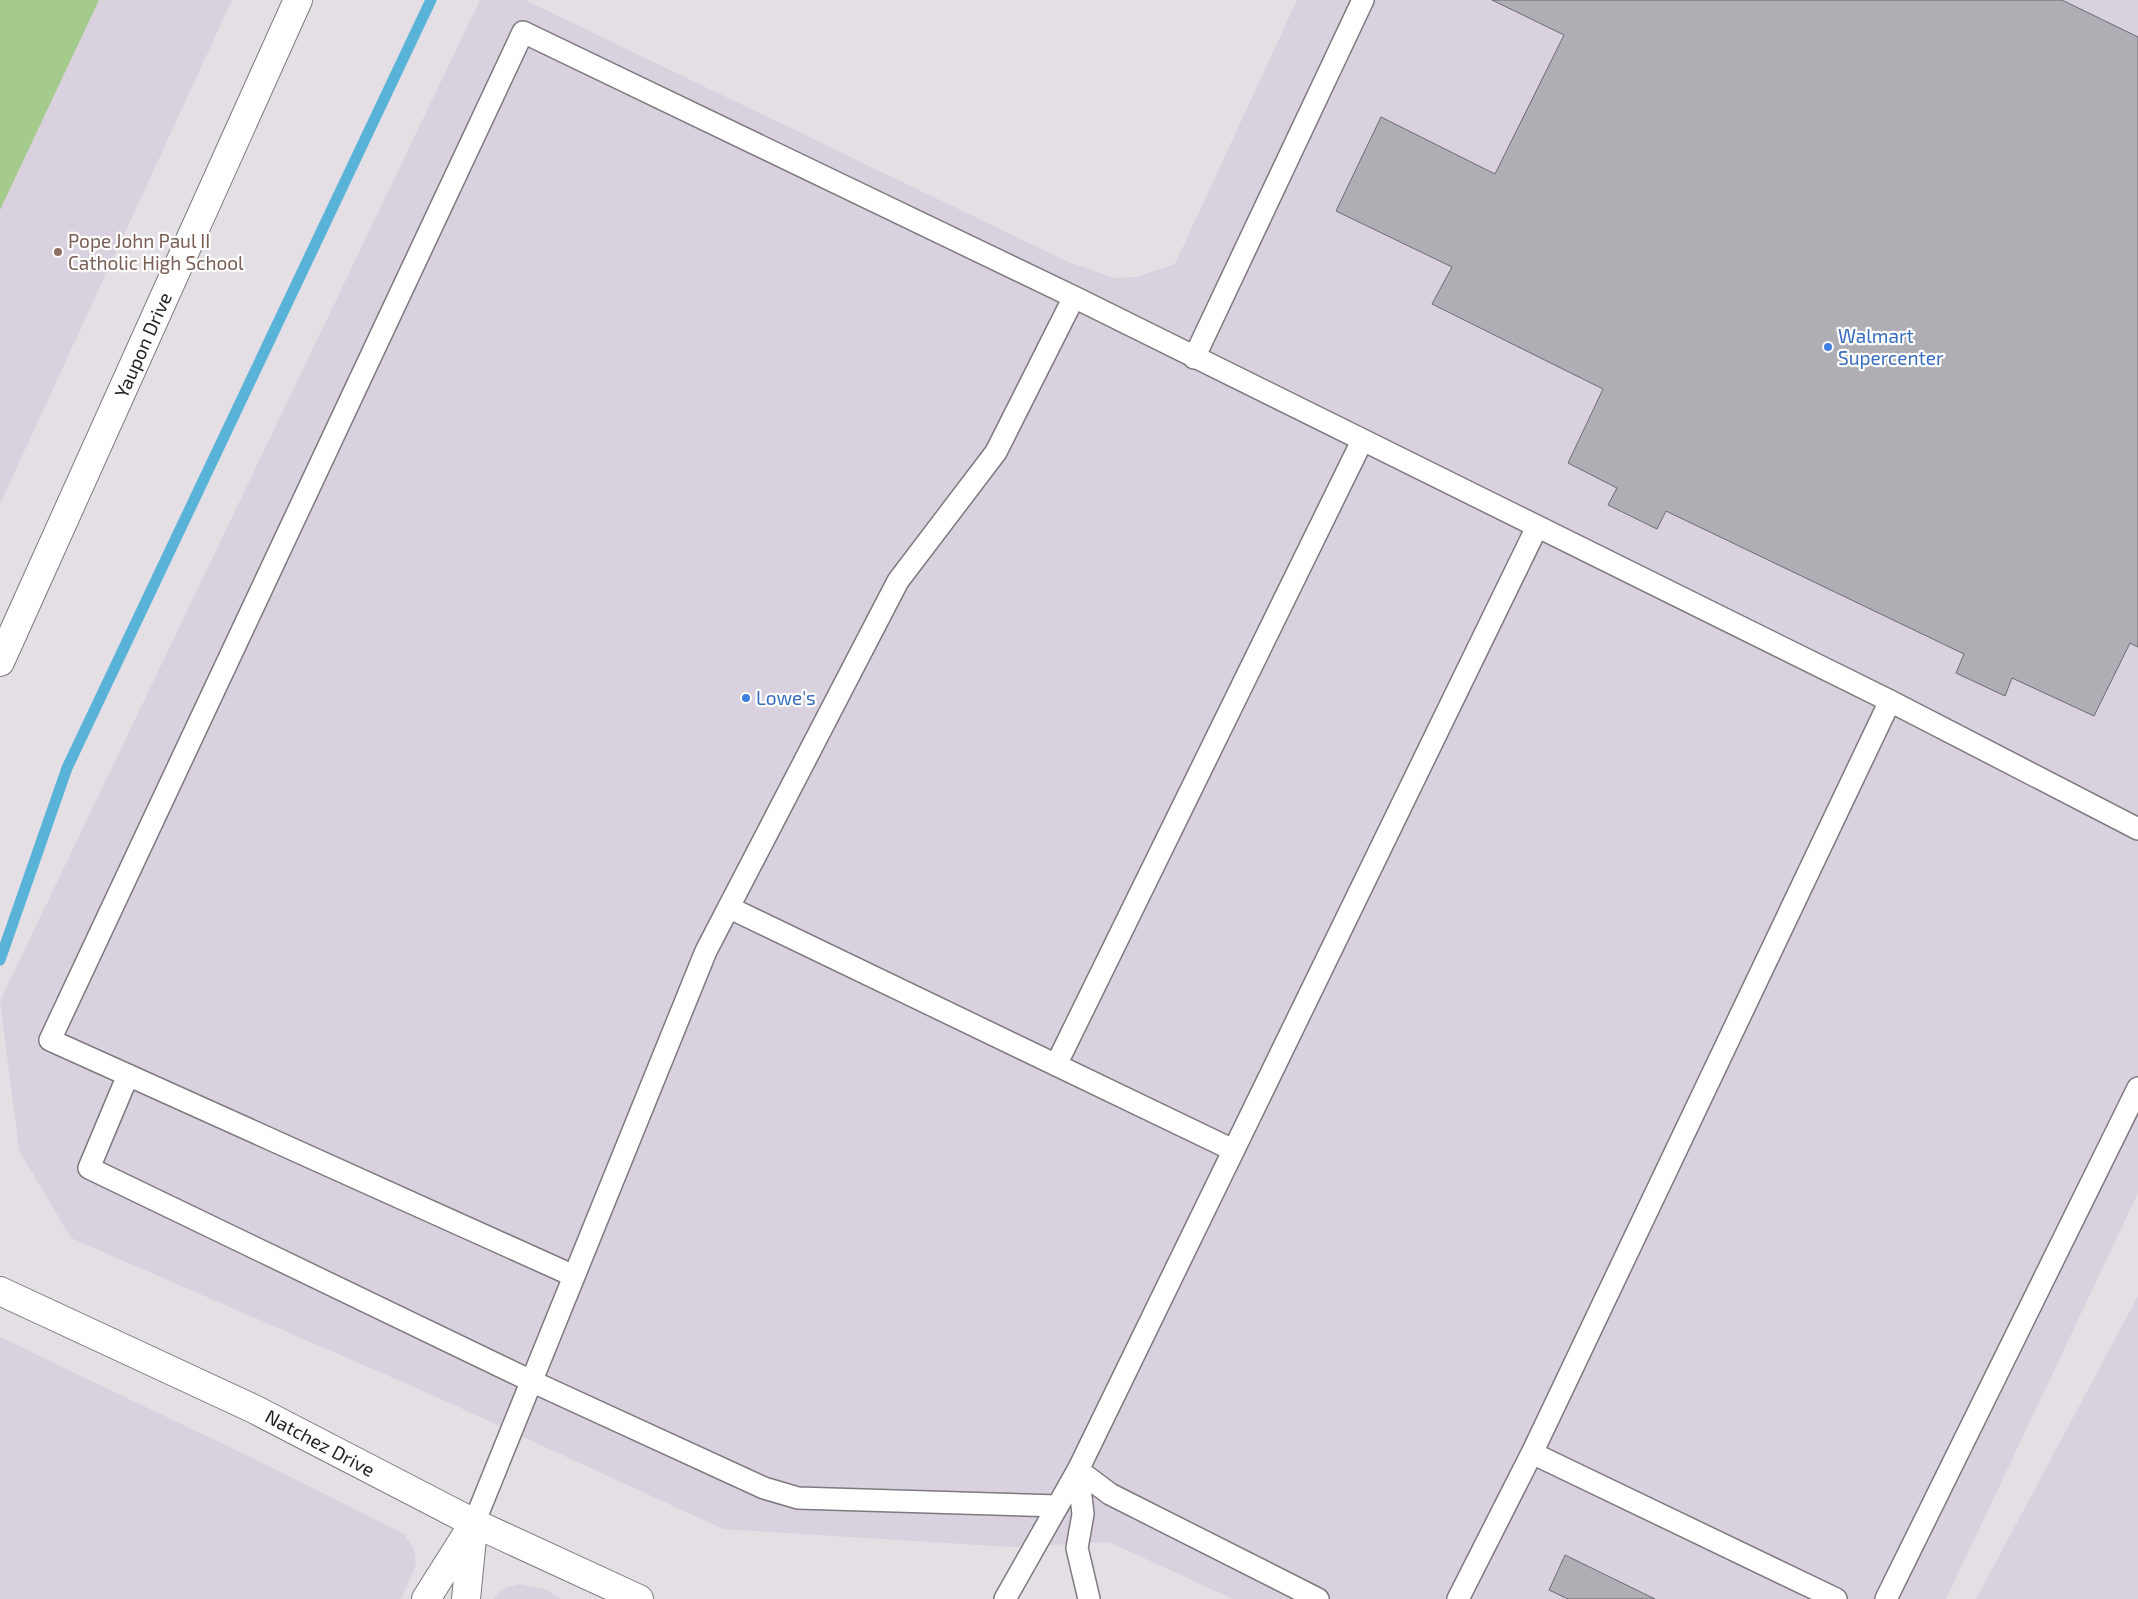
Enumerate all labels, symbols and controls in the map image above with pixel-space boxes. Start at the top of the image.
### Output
place label: Pope John Paul II Catholic High School [68,229,244,274]
marker: Pope John Paul II Catholic High School [52,246,64,258]
street label: Yaupon Drive [109,288,176,401]
place label: Walmart Supercenter [1838,324,1944,369]
marker: Walmart Supercenter [1822,341,1834,353]
place label: Lowe's [756,686,816,709]
marker: Lowe's [740,692,752,704]
street label: Natchez Drive [262,1404,379,1481]

